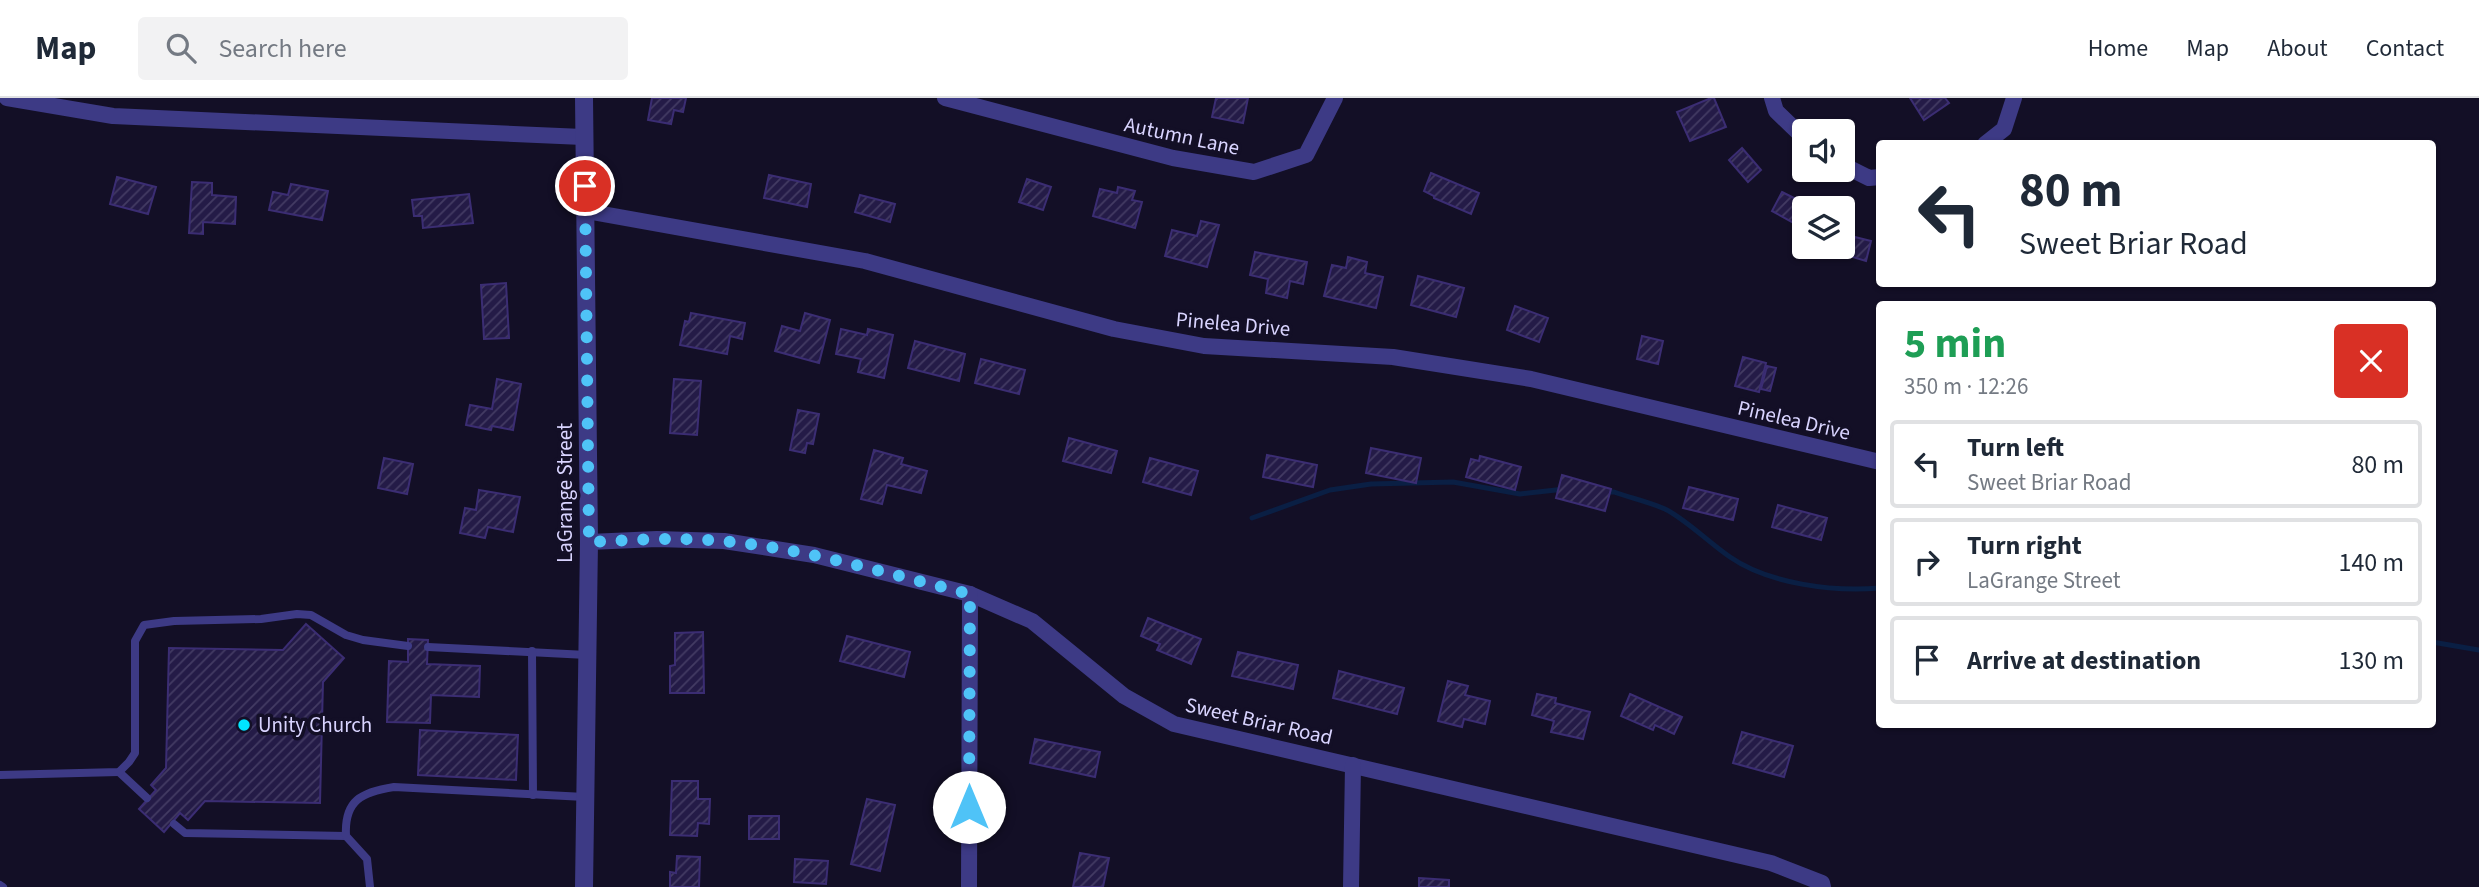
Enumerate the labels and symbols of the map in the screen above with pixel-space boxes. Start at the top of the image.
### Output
street label: Autumn Lane [1122,109,1242,163]
pin [555,156,615,216]
street label: Pinelea Drive [1175,304,1291,344]
street label: Pinelea Drive [1735,392,1853,448]
street label: LaGrange Street [550,423,580,563]
street label: Sweet Briar Road [1182,690,1336,752]
place label: Unity Church [258,710,372,740]
marker: Unity Church [236,717,252,733]
position arrow [932,770,1006,844]

